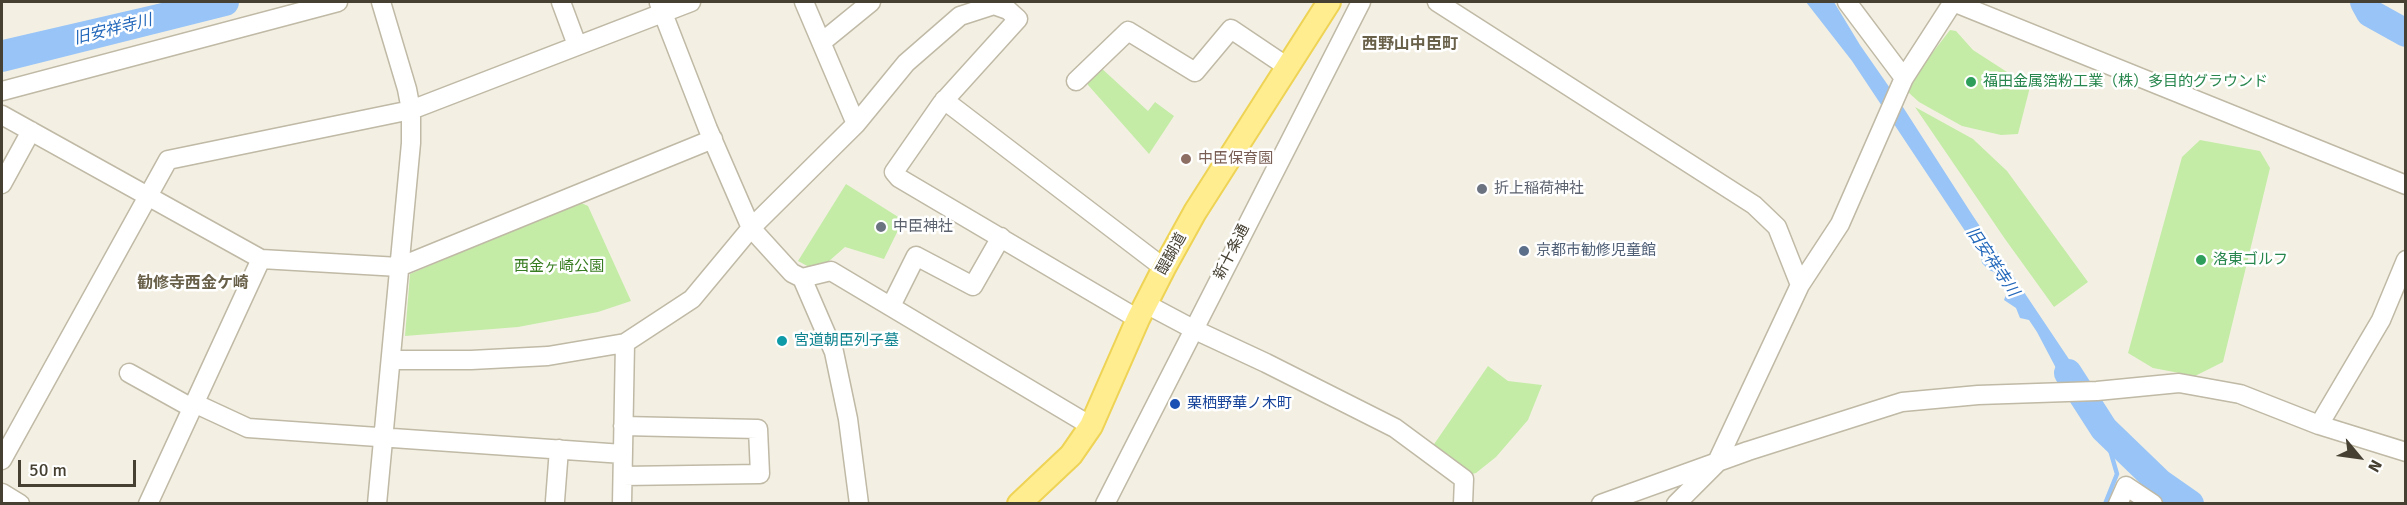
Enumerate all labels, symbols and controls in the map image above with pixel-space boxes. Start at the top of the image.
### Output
water label: 旧安祥寺川 [72,11,154,49]
district label: 西野山中臣町 [1362,35,1458,55]
place label: 福田金属箔粉工業（株）多目的グラウンド [1983,73,2268,91]
marker: 福田金属箔粉工業（株）多目的グラウンド [1964,75,1978,89]
place label: 中臣保育園 [1198,150,1273,168]
marker: 中臣保育園 [1179,152,1193,166]
place label: 折上稲荷神社 [1494,180,1584,198]
marker: 折上稲荷神社 [1475,182,1489,196]
place label: 中臣神社 [893,218,953,236]
marker: 中臣神社 [874,220,888,234]
street label: 新十条通 [1210,221,1254,283]
water label: 旧安祥寺川 [1962,223,2022,301]
street label: 醍醐道 [1153,230,1191,278]
place label: 京都市勧修児童館 [1536,242,1656,260]
marker: 京都市勧修児童館 [1517,244,1531,258]
place label: 洛東ゴルフ [2213,251,2288,269]
marker: 洛東ゴルフ [2194,253,2208,267]
park label: 西金ヶ崎公園 [514,258,604,276]
district label: 勧修寺西金ケ崎 [137,274,249,294]
place label: 宮道朝臣列子墓 [794,332,899,350]
marker: 宮道朝臣列子墓 [775,334,789,348]
place label: 栗栖野華ノ木町 [1187,395,1292,413]
marker: 栗栖野華ノ木町 [1168,397,1182,411]
north arrow [2329,427,2389,487]
scale bar [21,448,140,486]
text: N [2363,456,2386,475]
text: 50 m [29,459,67,481]

